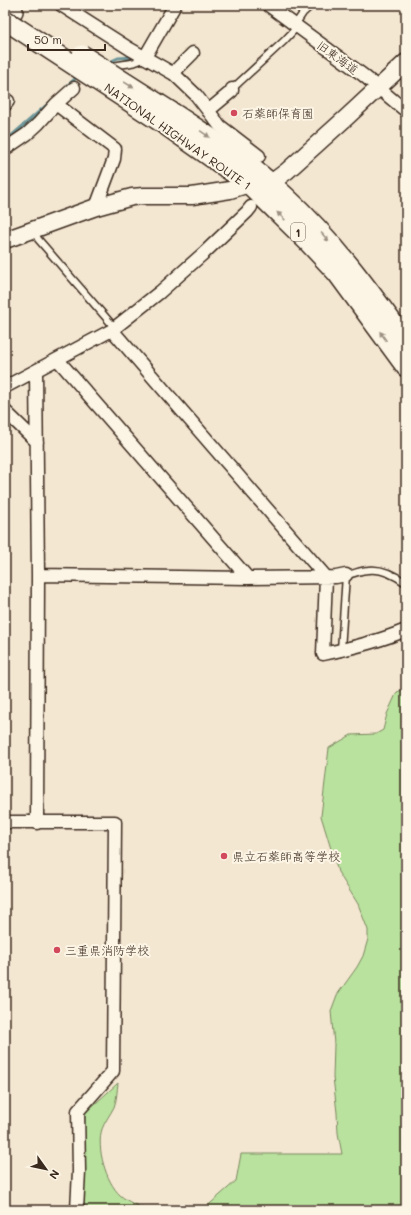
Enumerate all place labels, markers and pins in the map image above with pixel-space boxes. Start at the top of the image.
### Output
place label: 石薬師保育園 [242,105,314,121]
marker: 石薬師保育園 [229,108,239,118]
place label: 県立石薬師高等学校 [232,848,340,864]
marker: 県立石薬師高等学校 [219,851,229,861]
place label: 三重県消防学校 [65,942,149,958]
marker: 三重県消防学校 [52,945,62,955]

